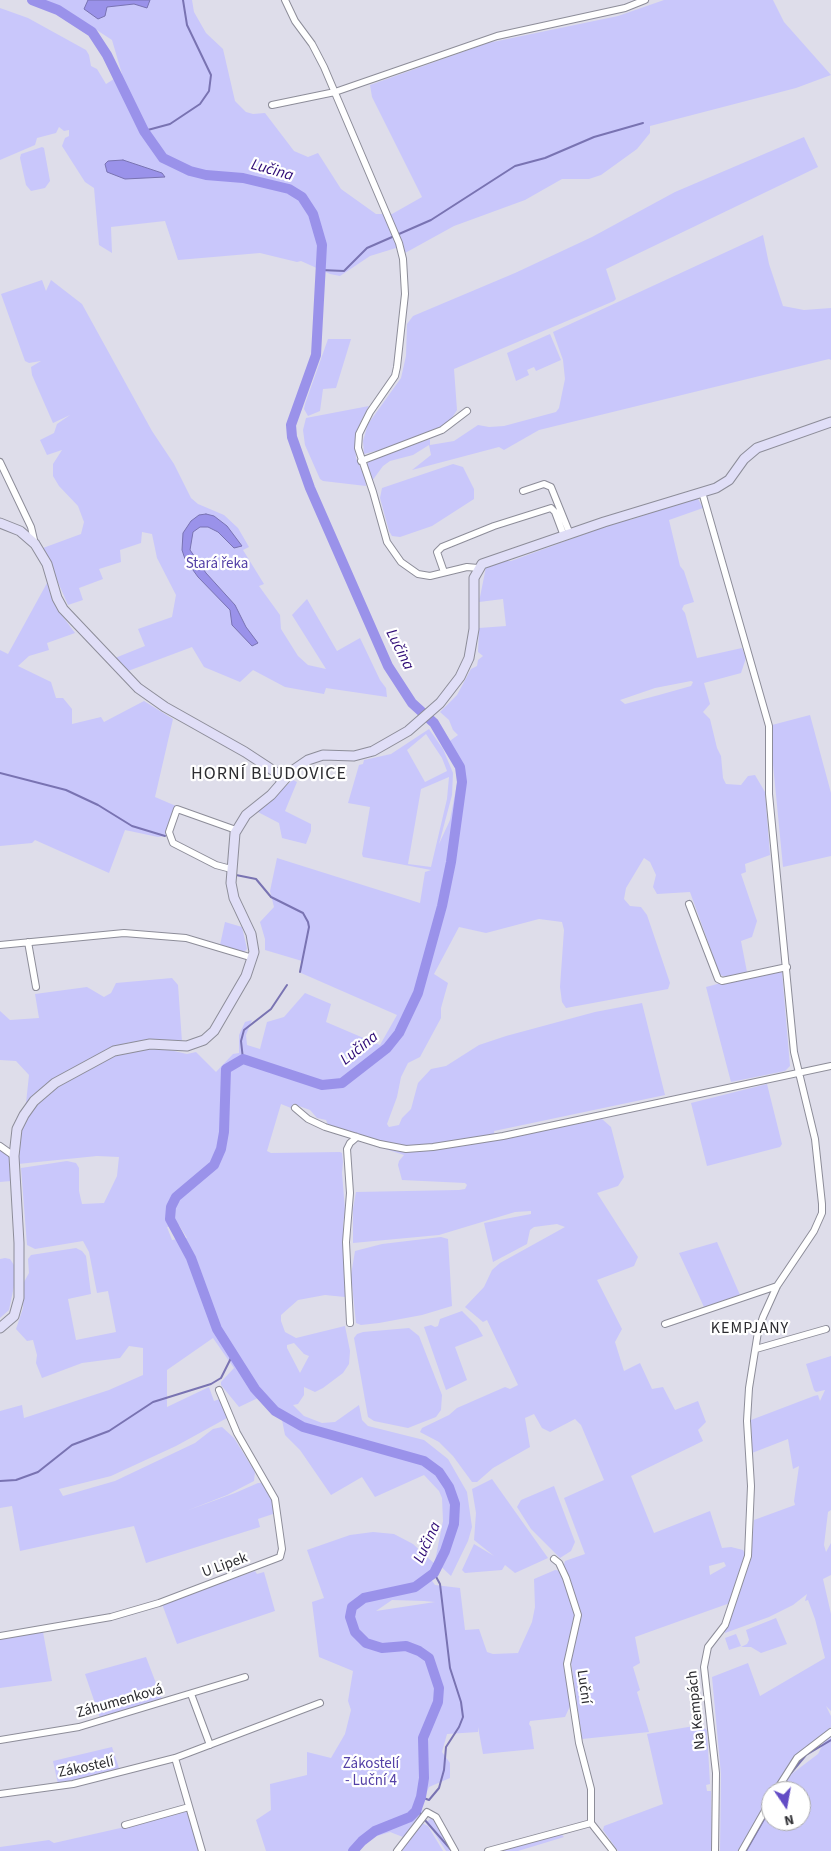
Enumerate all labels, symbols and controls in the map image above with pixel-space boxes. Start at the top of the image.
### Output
water label: Lučina [249,156,295,186]
park label: Stará řeka [186,556,248,574]
water label: Lučina [381,626,417,674]
district label: HORNÍ BLUDOVICE [189,764,349,786]
water label: Lučina [337,1028,383,1070]
district label: KEMPJANY [710,1319,790,1339]
water label: Lučina [410,1519,446,1567]
street label: U Lipek [200,1550,250,1582]
street label: Luční [572,1669,594,1705]
street label: Na Kempách [684,1670,710,1750]
street label: Záhumenková [75,1681,165,1723]
street label: Zákostelí [57,1753,115,1783]
park label: Zákostelí - Luční 4 [343,1756,399,1791]
north arrow [761,1781,811,1831]
text: N [782,1809,796,1830]

